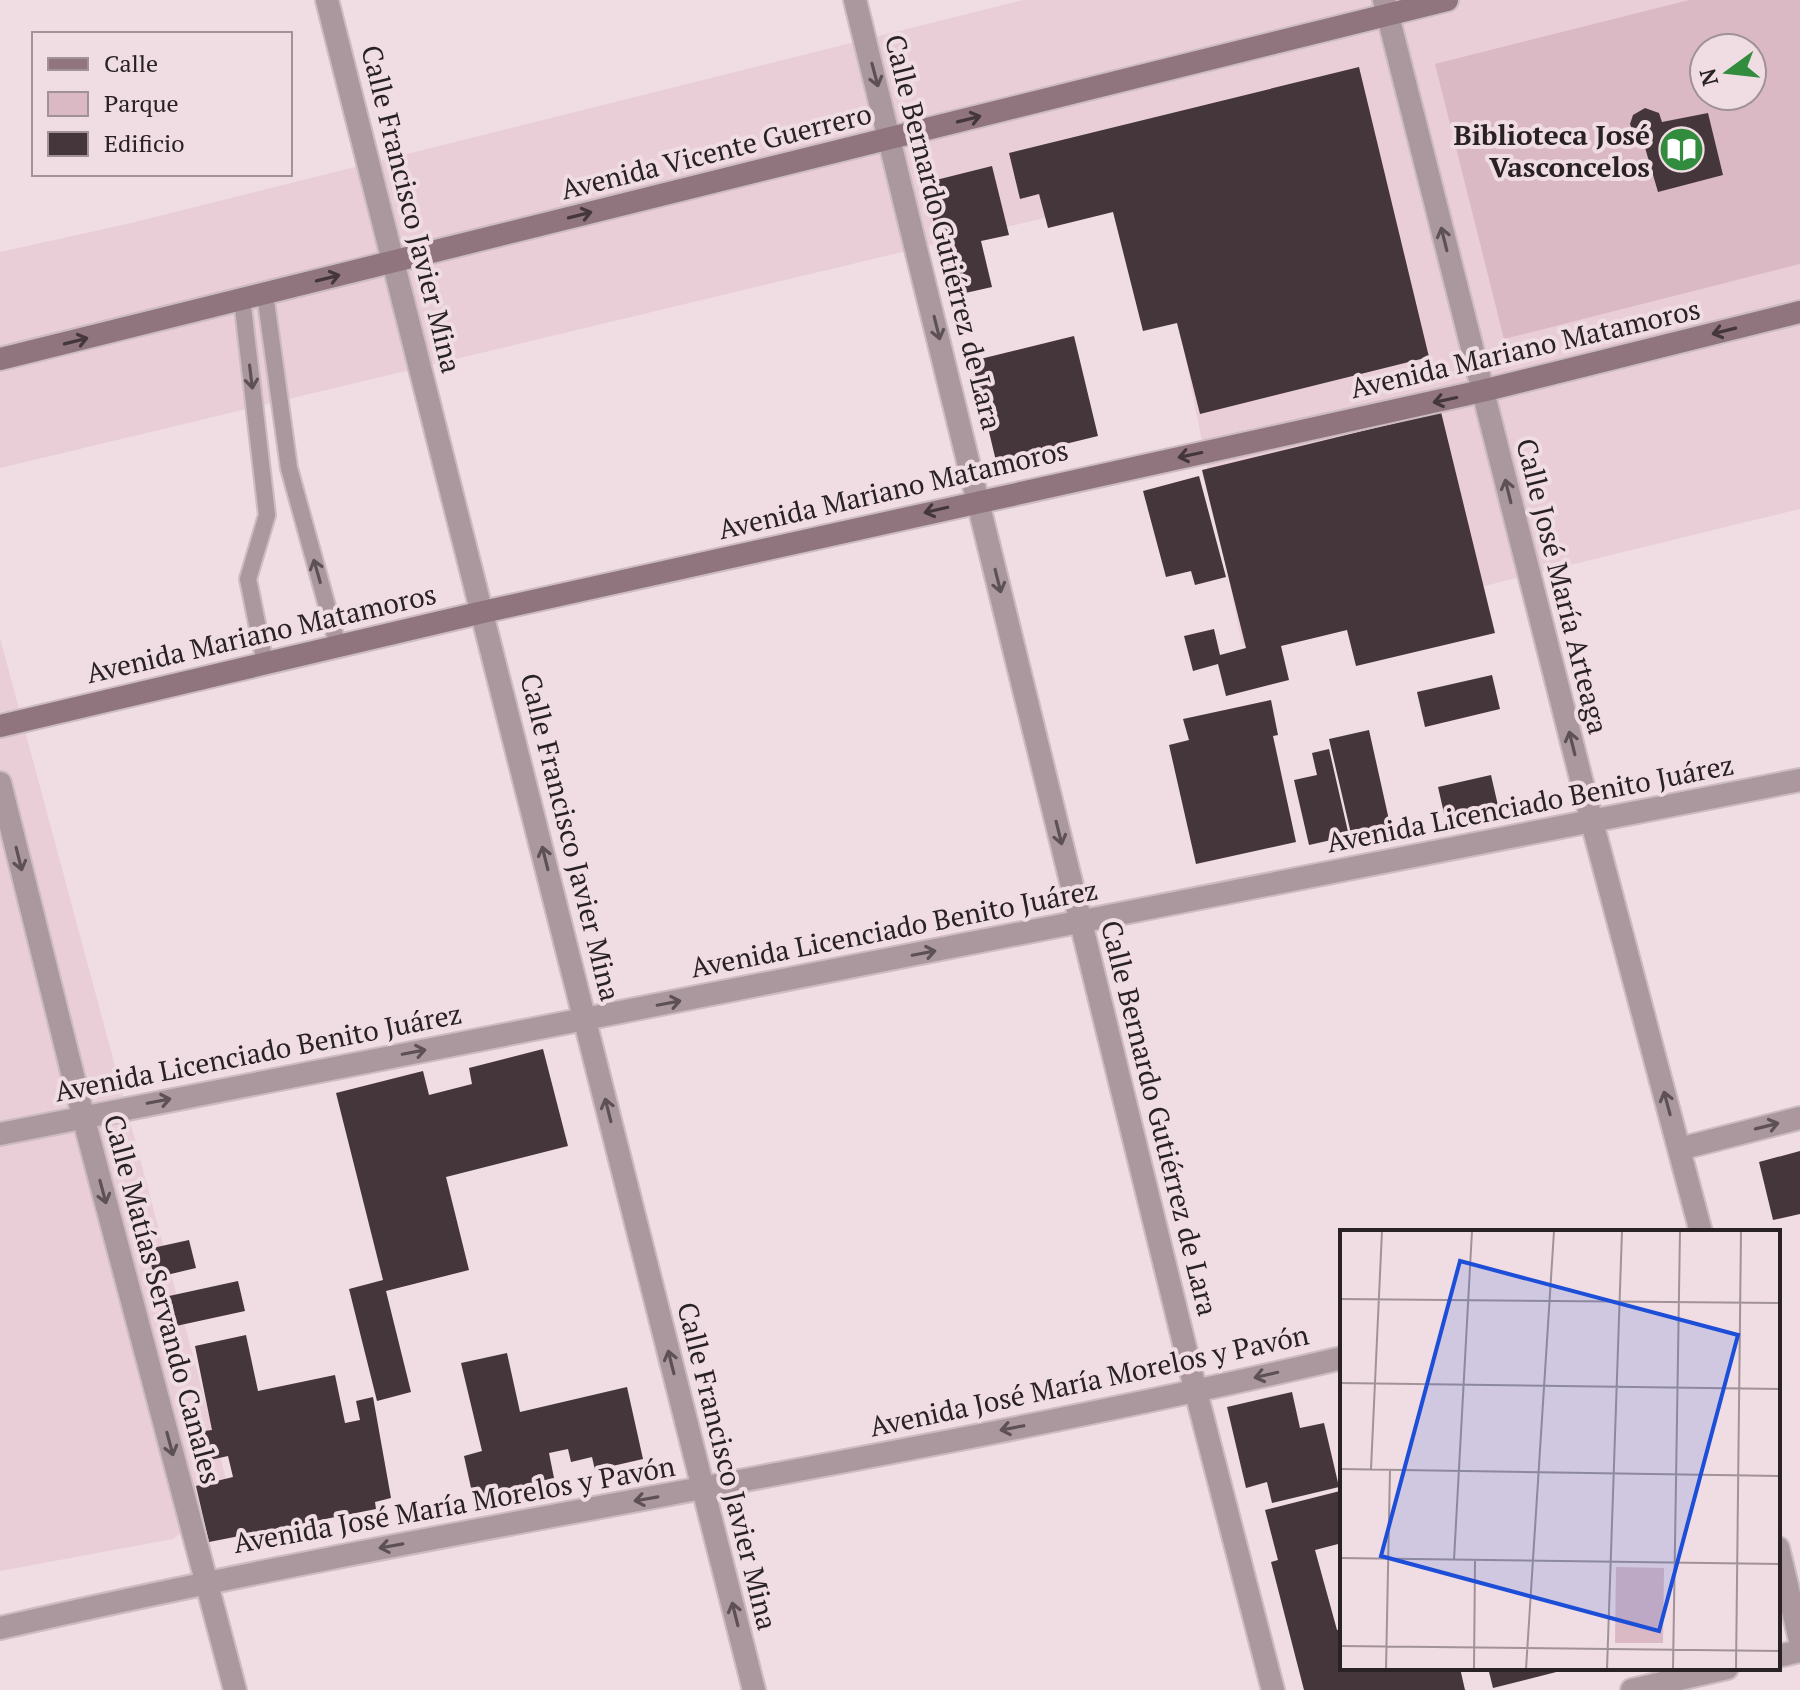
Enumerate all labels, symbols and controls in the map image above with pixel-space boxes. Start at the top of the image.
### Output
street label: Calle Bernardo Gutiérrez de Lara [877,30,1011,434]
legend [32,32,292,176]
north arrow [1688,32,1768,112]
street label: Calle Francisco Javier Mina [353,41,471,377]
text: Calle [104,47,158,79]
one-way arrow [869,62,884,88]
text: N [1692,65,1724,89]
text: Parque [104,87,179,119]
street label: Avenida Vicente Guerrero [557,94,875,208]
one-way arrow [955,111,981,126]
place label: Biblioteca José Vasconcelos [1454,116,1650,185]
library icon: Biblioteca José Vasconcelos [1657,126,1705,174]
text: Edificio [104,127,185,159]
one-way arrow [567,207,593,222]
one-way arrow [1436,226,1451,252]
one-way arrow [315,270,340,285]
street label: Avenida Mariano Matamoros [1346,290,1704,406]
one-way arrow [931,314,946,340]
one-way arrow [1712,325,1738,340]
one-way arrow [62,332,88,347]
one-way arrow [244,363,259,390]
one-way arrow [1432,393,1458,408]
street label: Avenida Mariano Matamoros [714,431,1072,547]
street label: Calle José María Arteaga [1508,434,1618,738]
one-way arrow [1178,448,1204,463]
one-way arrow [1499,478,1514,504]
one-way arrow [924,503,950,518]
one-way arrow [308,558,323,584]
one-way arrow [991,567,1006,593]
street label: Avenida Mariano Matamoros [82,575,440,691]
street label: Calle Francisco Javier Mina [512,669,630,1005]
one-way arrow [1564,730,1579,756]
street label: Avenida Licenciado Benito Juárez [1323,745,1737,861]
one-way arrow [1052,820,1067,846]
one-way arrow [12,845,27,871]
one-way arrow [536,845,551,871]
street label: Avenida Licenciado Benito Juárez [687,870,1101,986]
street label: Calle Bernardo Gutiérrez de Lara [1093,916,1227,1320]
one-way arrow [911,945,937,960]
street label: Avenida Licenciado Benito Juárez [51,994,465,1110]
one-way arrow [656,995,682,1010]
one-way arrow [401,1044,426,1059]
one-way arrow [1658,1090,1673,1116]
one-way arrow [145,1093,171,1108]
one-way arrow [600,1098,615,1123]
street label: Calle Matías Servando Canales [96,1110,230,1488]
one-way arrow [1753,1118,1779,1133]
one-way arrow [97,1179,112,1205]
inset map [1340,1230,1780,1670]
street label: Calle Francisco Javier Mina [669,1298,787,1634]
street label: Avenida José María Morelos y Pavón [866,1315,1312,1445]
one-way arrow [663,1350,678,1376]
one-way arrow [1254,1369,1279,1384]
one-way arrow [999,1421,1025,1436]
one-way arrow [163,1430,178,1456]
street label: Avenida José María Morelos y Pavón [230,1447,678,1561]
one-way arrow [634,1493,660,1508]
one-way arrow [378,1540,404,1555]
one-way arrow [726,1602,741,1628]

